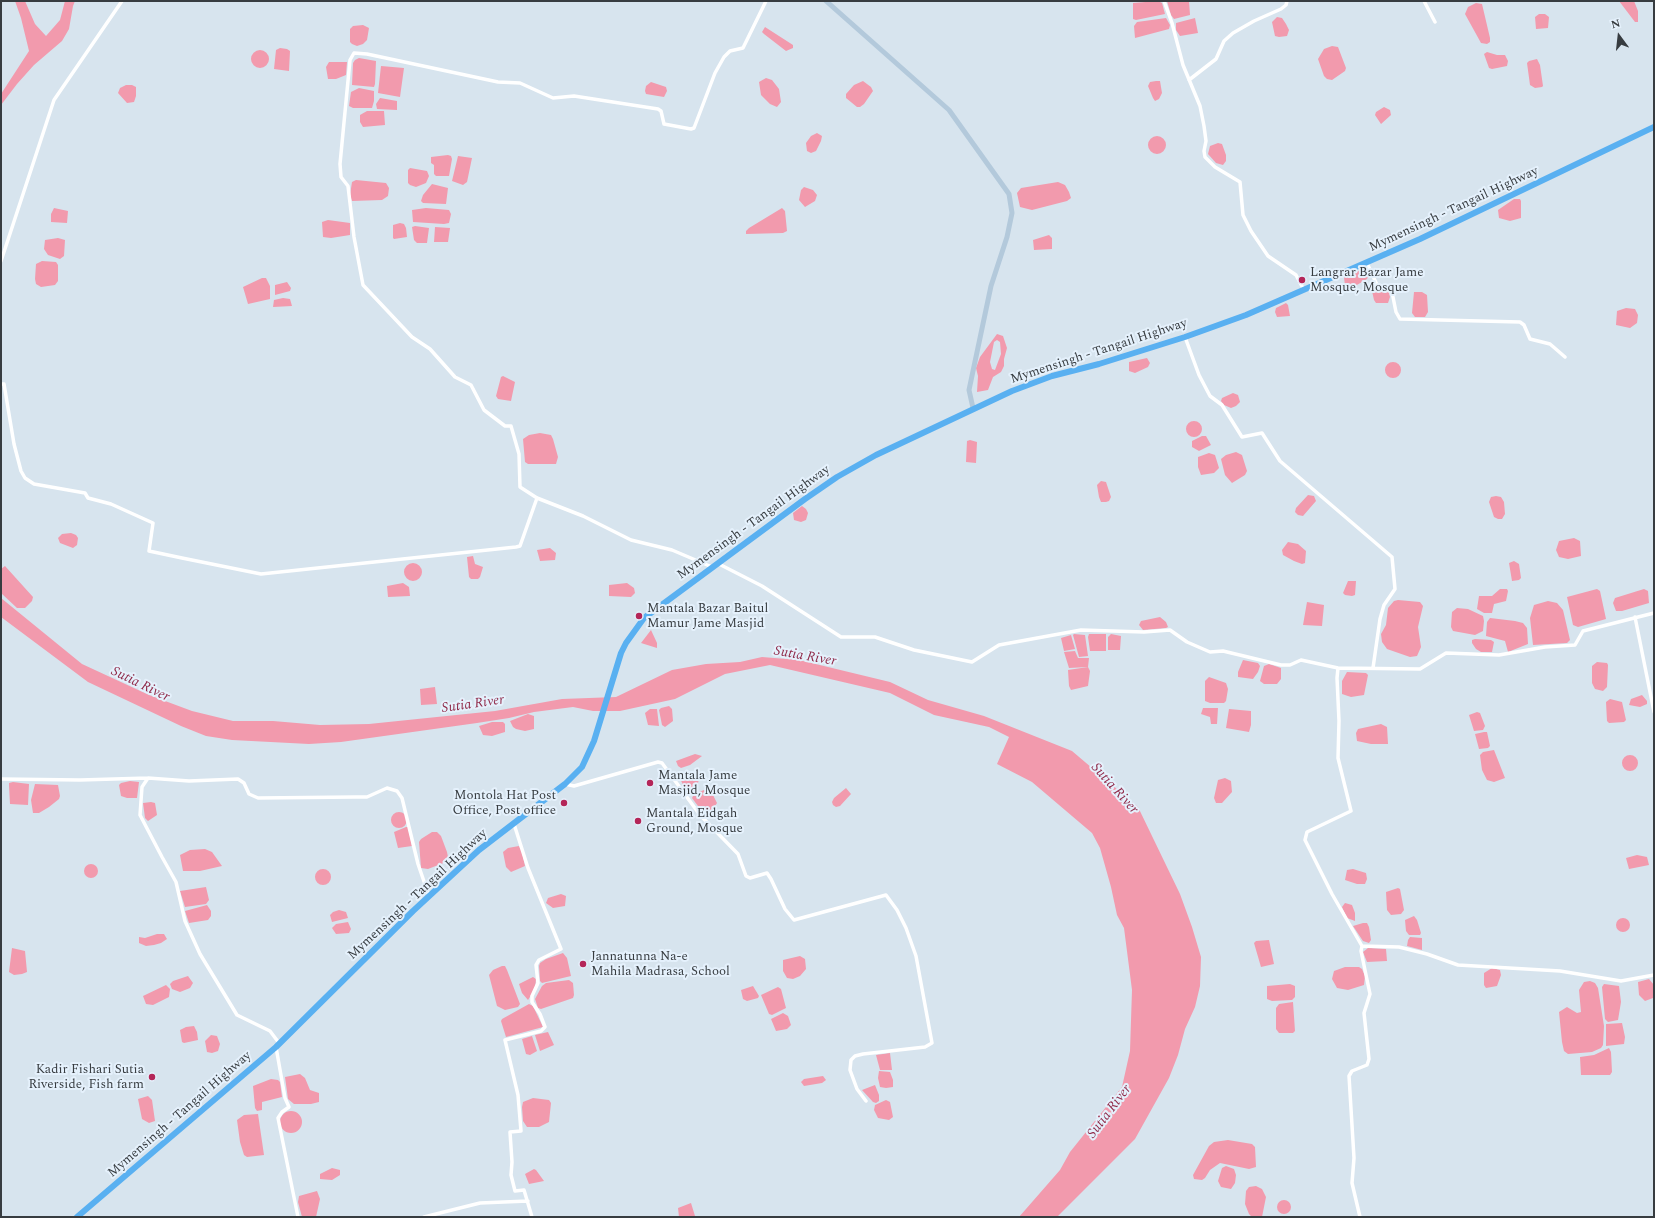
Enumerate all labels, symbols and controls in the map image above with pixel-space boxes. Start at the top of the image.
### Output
text: N [1609,15,1622,33]
north arrow [1599,16,1639,56]
street label: Mymensingh - Tangail Highway [1367,164,1541,256]
place label: Langrar Bazar Jame Mosque, Mosque [1310,265,1423,296]
marker: Langrar Bazar Jame Mosque, Mosque [1297,275,1307,285]
street label: Mymensingh - Tangail Highway [1009,316,1189,388]
street label: Mymensingh - Tangail Highway [675,462,833,584]
place label: Mantala Bazar Baitul Mamur Jame Masjid [647,601,768,632]
marker: Mantala Bazar Baitul Mamur Jame Masjid [634,611,644,621]
water label: Sutia River [773,643,837,671]
water label: Sutia River [108,664,172,706]
water label: Sutia River [441,692,505,718]
water label: Sutia River [1087,760,1141,818]
place label: Mantala Jame Masjid, Mosque [658,768,750,799]
marker: Mantala Jame Masjid, Mosque [645,778,655,788]
place label: Montola Hat Post Office, Post office [453,788,556,819]
marker: Montola Hat Post Office, Post office [559,798,569,808]
place label: Mantala Eidgah Ground, Mosque [646,806,743,837]
marker: Mantala Eidgah Ground, Mosque [633,816,643,826]
street label: Mymensingh - Tangail Highway [345,826,491,964]
place label: Jannatunna Na-e Mahila Madrasa, School [591,949,730,980]
marker: Jannatunna Na-e Mahila Madrasa, School [578,959,588,969]
street label: Mymensingh - Tangail Highway [105,1049,255,1181]
place label: Kadir Fishari Sutia Riverside, Fish farm [28,1062,144,1093]
marker: Kadir Fishari Sutia Riverside, Fish farm [147,1072,157,1082]
water label: Sutia River [1084,1082,1136,1142]

